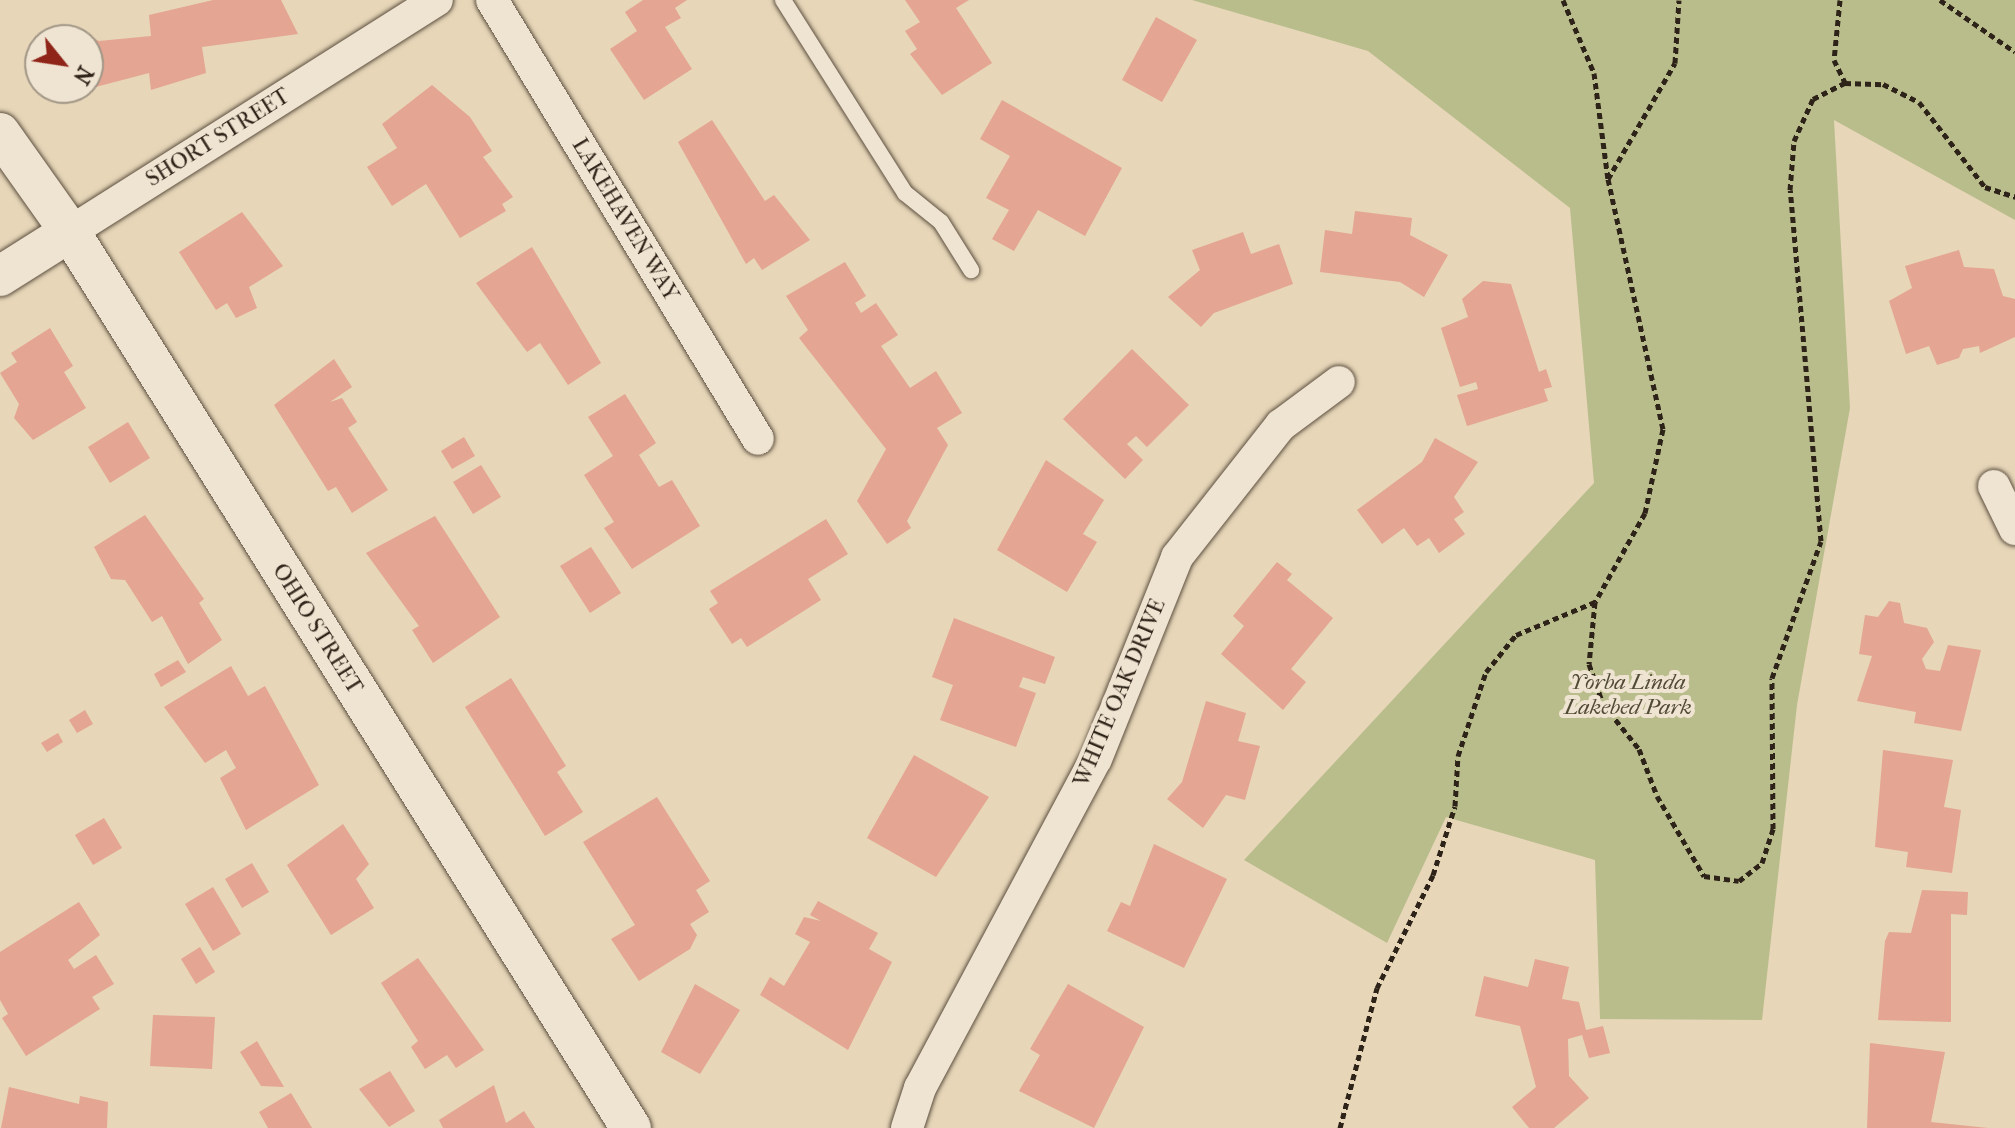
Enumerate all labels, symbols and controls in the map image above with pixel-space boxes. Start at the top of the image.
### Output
north arrow [24,24,104,104]
text: N [68,61,98,89]
street label: SHORT STREET [141,83,295,193]
street label: LAKEHAVEN WAY [566,134,684,306]
street label: OHIO STREET [266,559,368,699]
street label: WHITE OAK DRIVE [1068,595,1172,791]
park label: Yorba Linda Lakebed Park [1564,669,1692,720]

